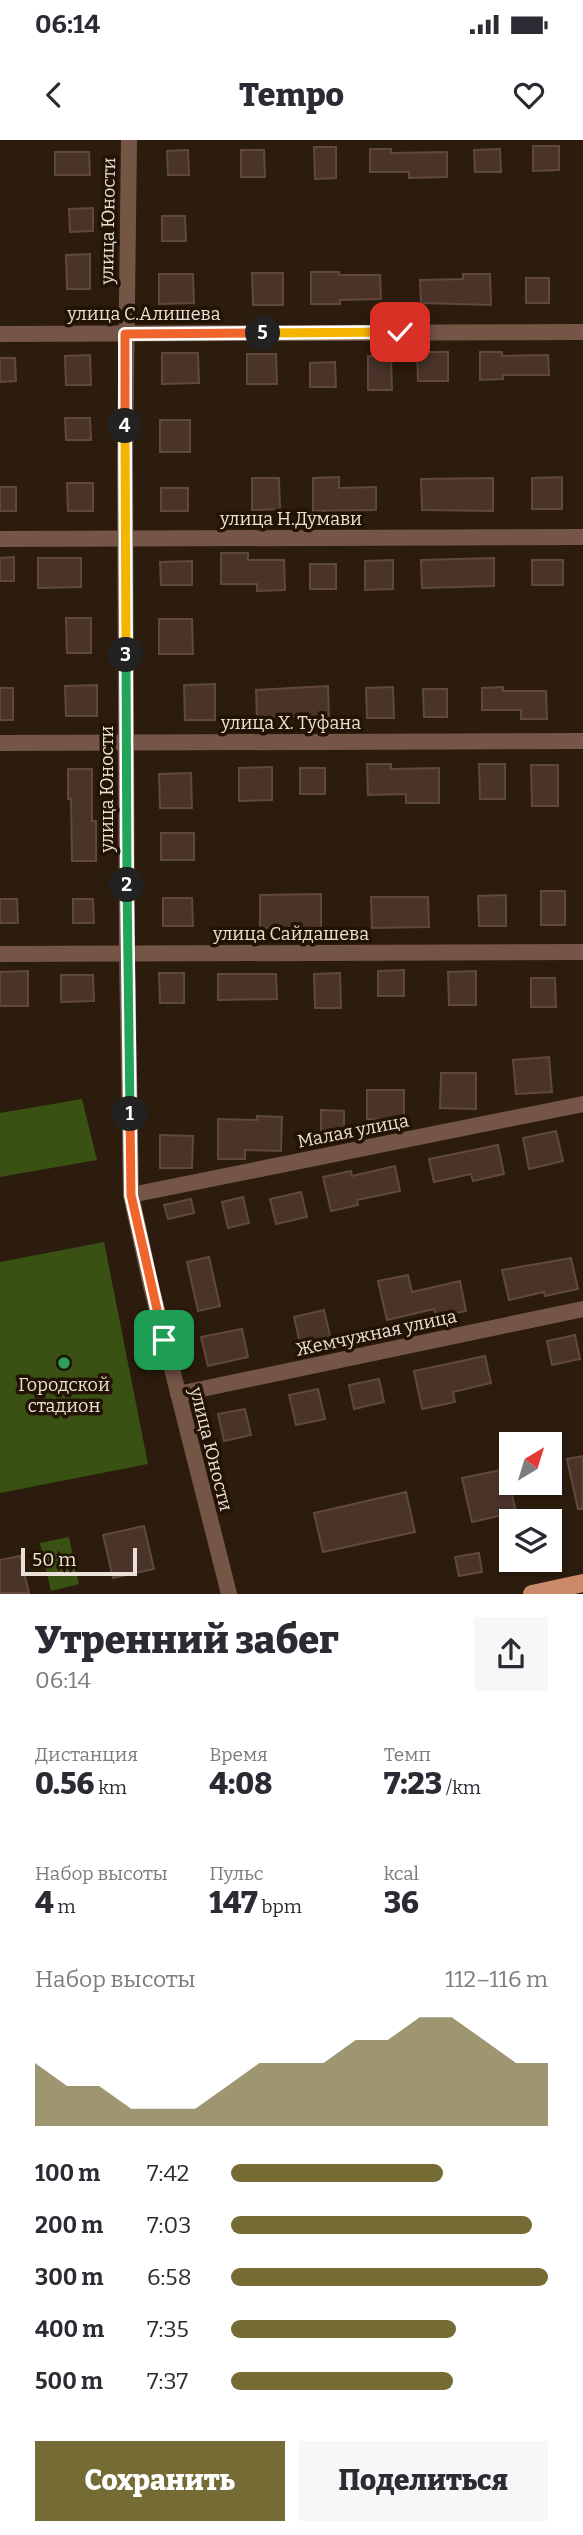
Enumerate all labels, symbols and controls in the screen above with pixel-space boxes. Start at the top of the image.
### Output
text: 06:14 [35,9,100,40]
icon: back [35,76,73,114]
text: Tempo [239,76,344,114]
icon: heart [510,76,548,114]
street label: улица Юности [96,157,120,286]
pin [370,302,430,362]
street label: улица С.Алишева [66,303,221,325]
icon: check [381,313,419,351]
pin: 5 [246,316,280,350]
text: 5 [257,321,268,344]
pin: 4 [108,408,142,444]
text: 4 [119,414,130,437]
street label: улица Н.Думави [219,508,362,530]
pin: 3 [108,638,144,672]
text: 3 [120,643,131,666]
street label: улица Х. Туфана [220,712,361,734]
street label: улица Юности [96,725,118,853]
pin: 2 [110,868,144,902]
text: 2 [121,873,132,896]
street label: улица Сайдашева [212,923,369,945]
pin: 1 [113,1096,148,1132]
text: 1 [125,1102,134,1125]
street label: Малая улица [295,1109,411,1153]
street label: Жемчужная улица [293,1305,459,1361]
pin [134,1310,194,1370]
icon: arrive [145,1321,183,1359]
marker: Городской стадион [56,1355,72,1371]
place label: Городской стадион [18,1374,110,1417]
street label: улица Юности [185,1384,237,1513]
north arrow [499,1432,562,1494]
map controls [499,1432,562,1572]
button: layers [499,1509,562,1572]
scale bar [21,1545,136,1576]
text: 50 m [32,1548,76,1571]
text: Утренний забег [35,1617,339,1663]
button: share [474,1617,548,1691]
text: 06:14 [35,1666,91,1694]
text: Дистанция [35,1743,138,1766]
text: Время [209,1743,268,1766]
text: Темп [384,1743,431,1766]
text: 0.56 [35,1766,94,1802]
text: 4:08 [209,1766,272,1802]
text: 7:23 [384,1766,442,1802]
text: km [94,1776,127,1799]
text: /km [442,1776,481,1799]
text: Набор высоты [35,1862,168,1885]
text: Пульс [209,1862,263,1885]
text: kcal [384,1862,419,1885]
text: 4 [35,1885,54,1921]
text: 147 [209,1885,258,1921]
text: 36 [384,1885,419,1921]
text: m [54,1895,76,1918]
text: bpm [258,1895,302,1918]
text: Набор высоты [35,1965,196,1993]
text: 112–116 m [445,1965,548,1993]
text: 100 m [35,2159,100,2187]
text: 7:42 [147,2159,189,2187]
text: 200 m [35,2211,103,2239]
text: 7:03 [147,2211,191,2239]
text: 300 m [35,2263,104,2291]
text: 6:58 [147,2263,191,2291]
text: 400 m [35,2315,104,2343]
text: 7:35 [147,2315,189,2343]
text: 500 m [35,2367,103,2395]
text: 7:37 [147,2367,188,2395]
button: Сохранить [35,2441,285,2521]
button: Поделиться [299,2441,548,2521]

